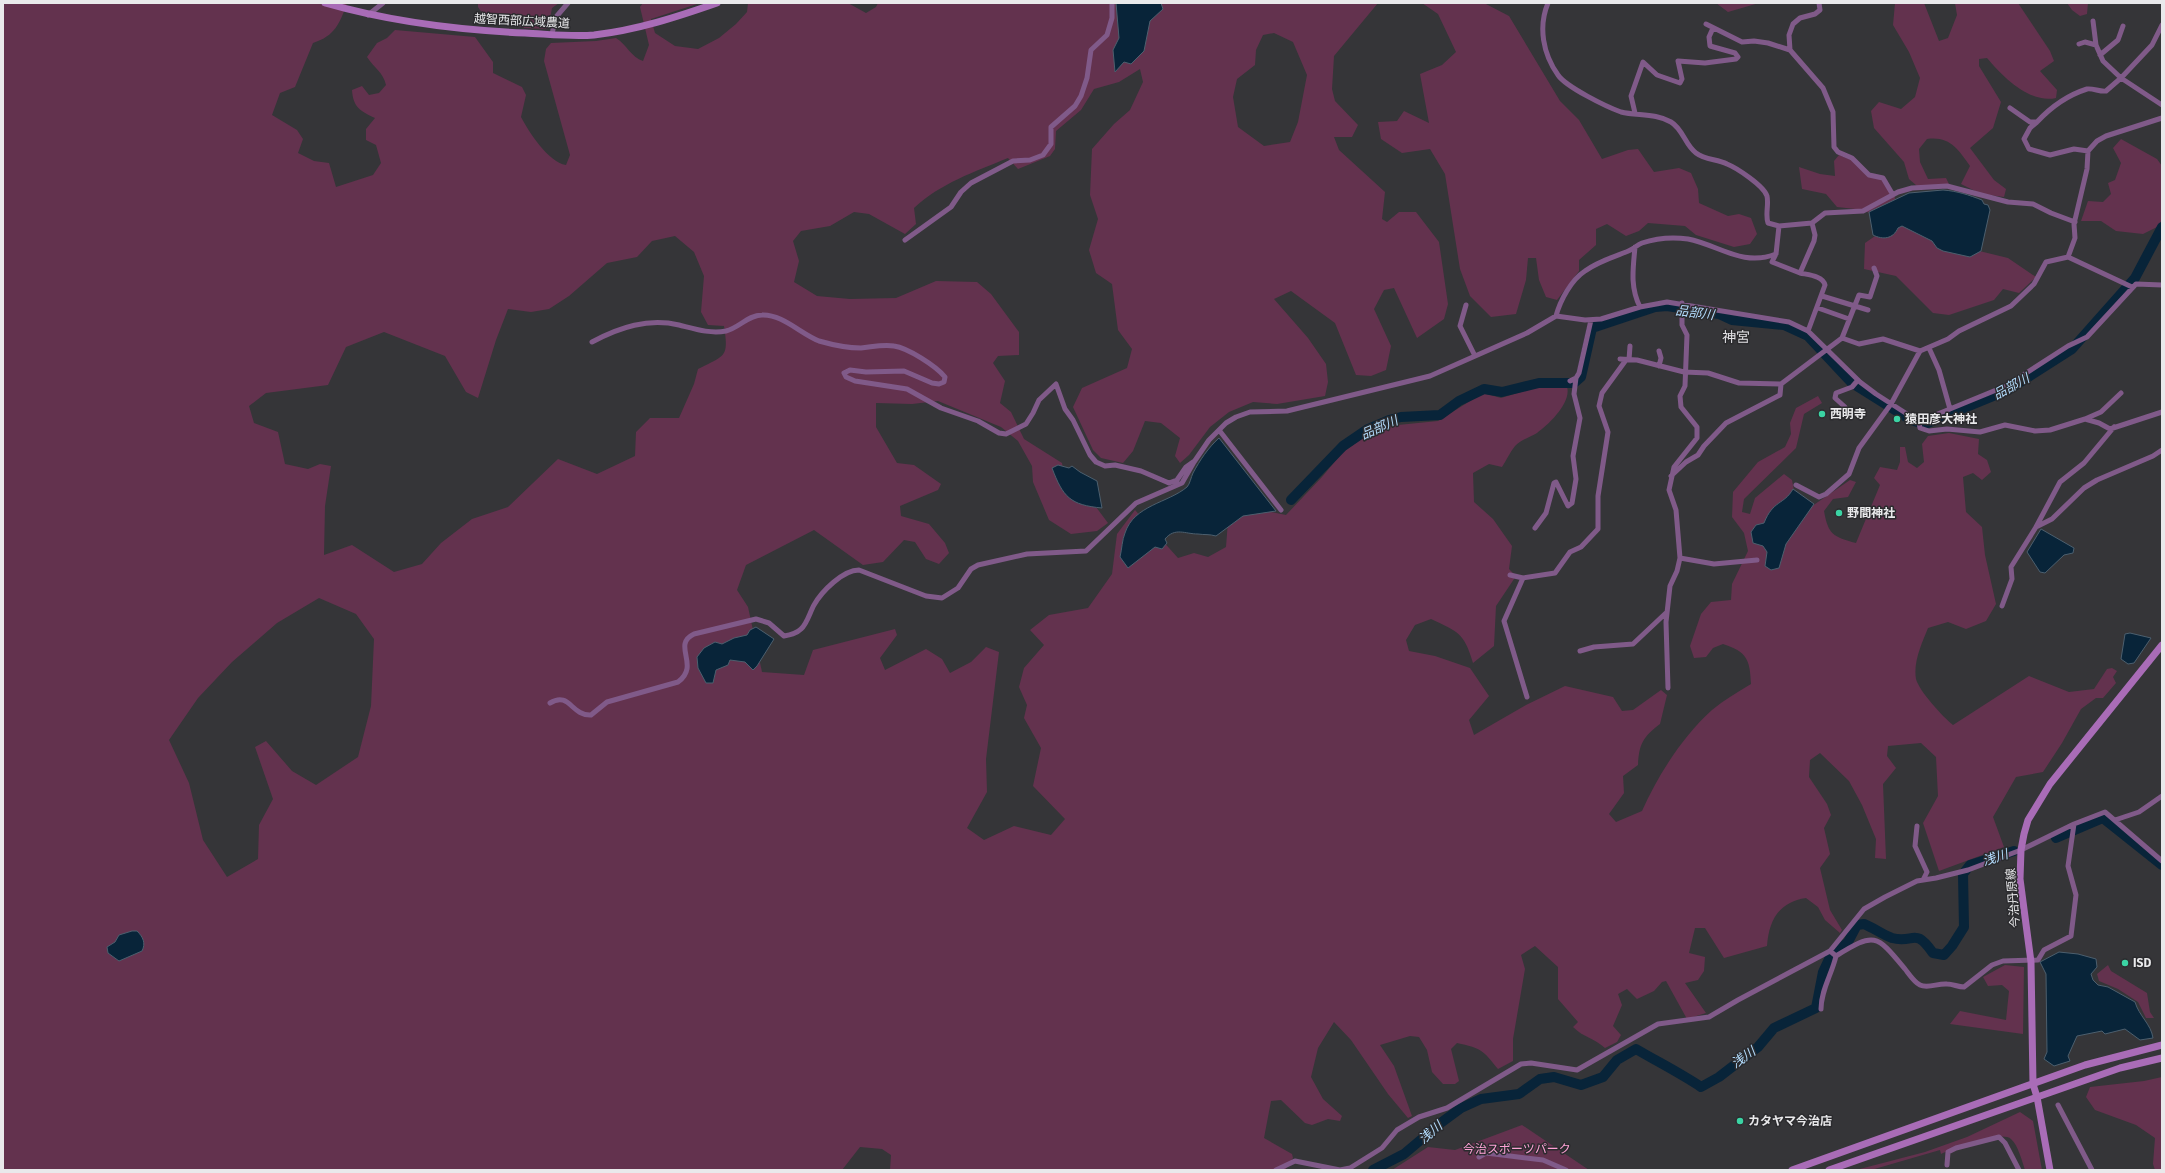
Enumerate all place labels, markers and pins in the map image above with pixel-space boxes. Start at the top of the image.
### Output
place label: 西明寺 [1830,407,1866,421]
marker: 西明寺 [1817,409,1827,419]
place label: 猿田彦大神社 [1905,412,1977,426]
marker: 猿田彦大神社 [1892,414,1902,424]
place label: 野間神社 [1847,506,1895,520]
marker: 野間神社 [1834,508,1844,518]
place label: ISD [2133,956,2151,970]
marker: ISD [2120,958,2130,968]
place label: カタヤマ今治店 [1748,1114,1832,1128]
marker: カタヤマ今治店 [1735,1116,1745,1126]

